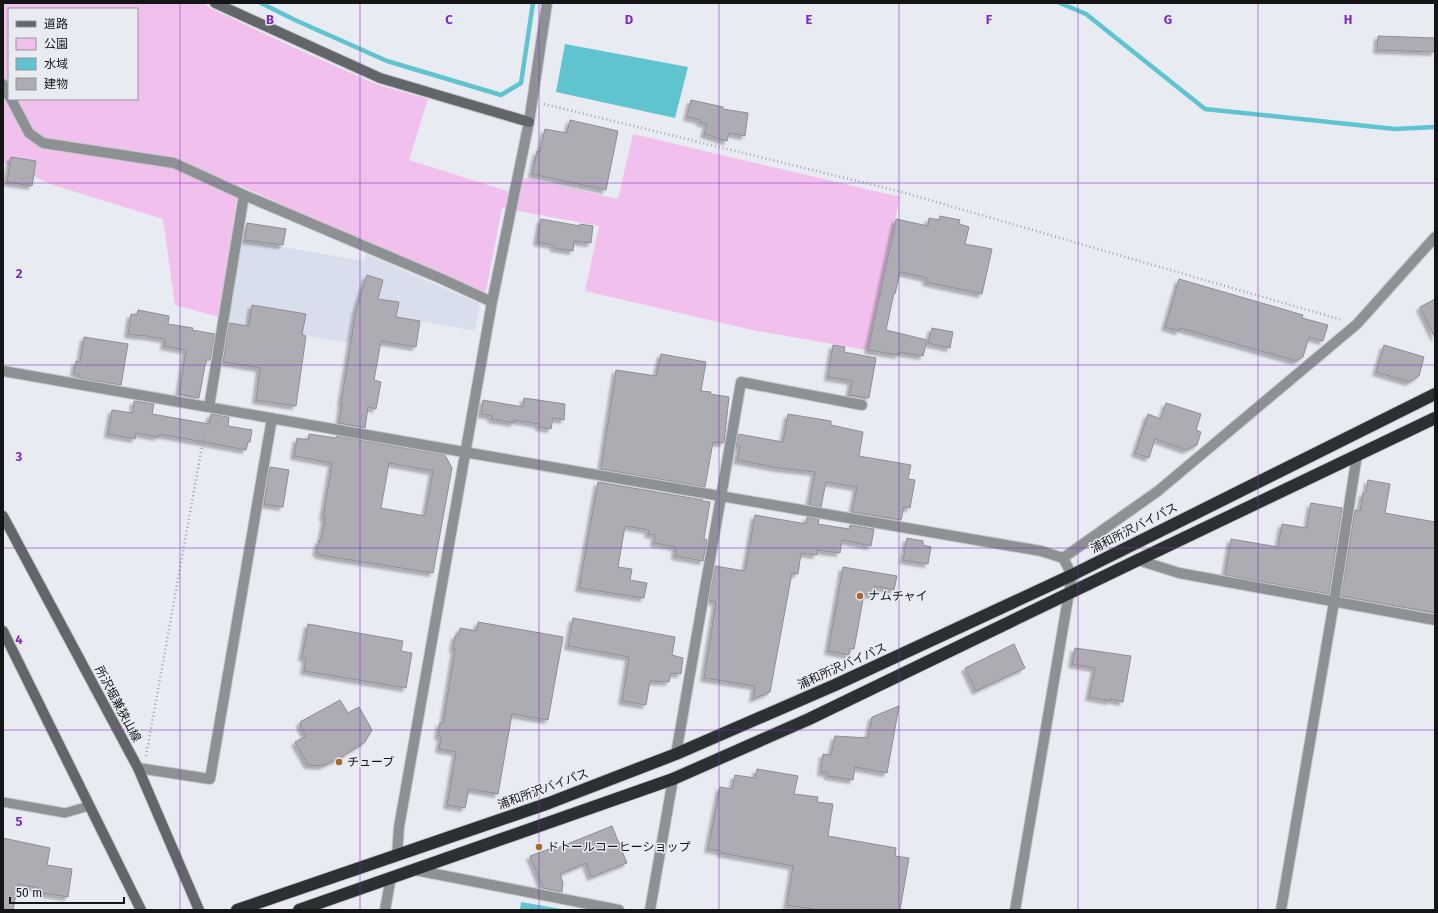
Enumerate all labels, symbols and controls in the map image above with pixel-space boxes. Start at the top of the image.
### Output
legend [8,8,138,100]
text: B [266,12,274,27]
text: C [445,12,453,27]
text: D [625,12,634,27]
text: E [806,12,813,27]
text: F [986,12,993,27]
text: G [1164,12,1172,27]
text: H [1344,12,1352,27]
text: 道路 [44,17,68,31]
text: 公園 [44,37,68,51]
text: 水域 [44,57,68,71]
text: 建物 [44,77,68,91]
text: 2 [16,266,23,281]
text: 3 [15,449,23,464]
street label: 浦和所沢バイパス [1088,500,1180,556]
place label: ナムチャイ [868,589,928,603]
marker: ナムチャイ [855,591,865,601]
text: 4 [15,632,23,647]
street label: 浦和所沢バイパス [795,640,889,692]
street label: 所沢堀兼狭山線 [92,664,144,744]
place label: チューブ [347,755,394,769]
marker: チューブ [334,757,344,767]
street label: 浦和所沢バイパス [496,766,590,812]
text: 5 [16,814,23,829]
place label: ドトールコーヒーショップ [547,840,691,854]
marker: ドトールコーヒーショップ [534,842,544,852]
scale bar [10,879,124,905]
text: 50 m [16,886,42,900]

